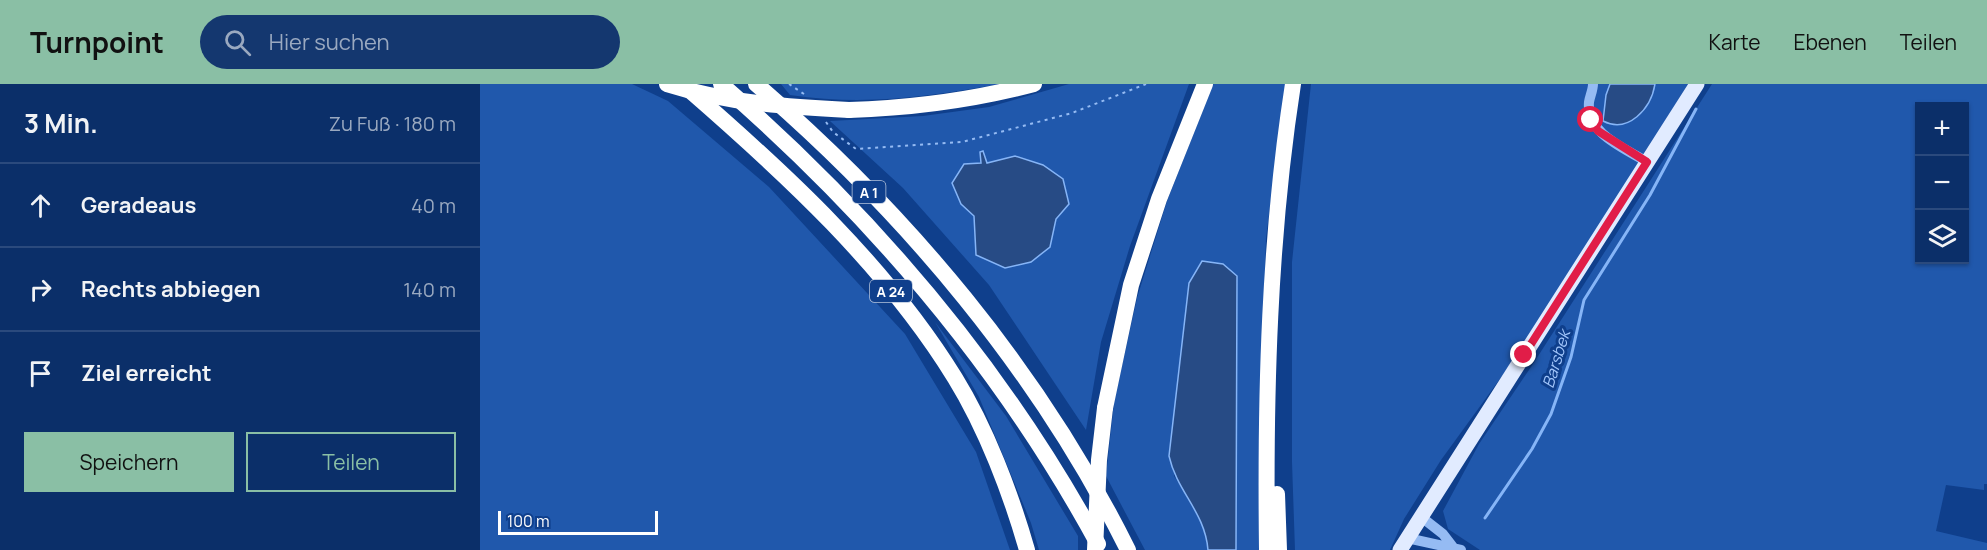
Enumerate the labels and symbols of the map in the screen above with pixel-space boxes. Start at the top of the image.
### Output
route start [1577,106,1603,132]
road number: A 1 [852,181,886,203]
road number: A 24 [870,280,912,302]
water label: Barsbek [1537,325,1576,391]
route end [1510,341,1536,367]
scale bar [498,508,658,536]

